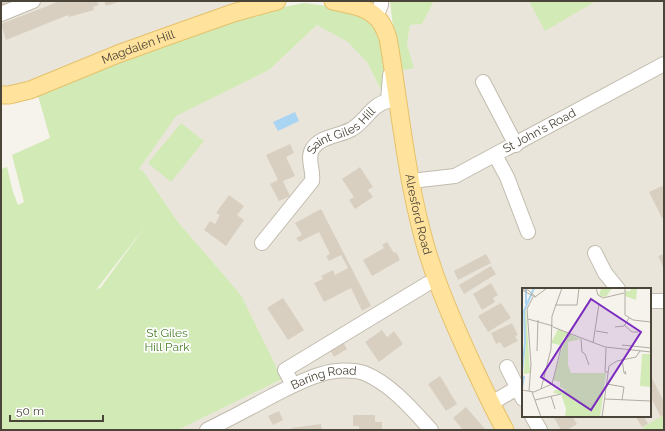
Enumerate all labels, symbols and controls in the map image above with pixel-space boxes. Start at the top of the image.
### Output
street label: Magdalen Hill [100,27,177,67]
street label: Saint Giles Hill [304,104,379,156]
street label: St John's Road [501,106,578,156]
street label: Alresford Road [402,173,435,256]
inset map [522,288,651,417]
park label: St Giles Hill Park [144,326,190,354]
street label: Baring Road [288,363,357,392]
scale bar [10,397,103,423]
text: 50 m [16,404,44,418]

